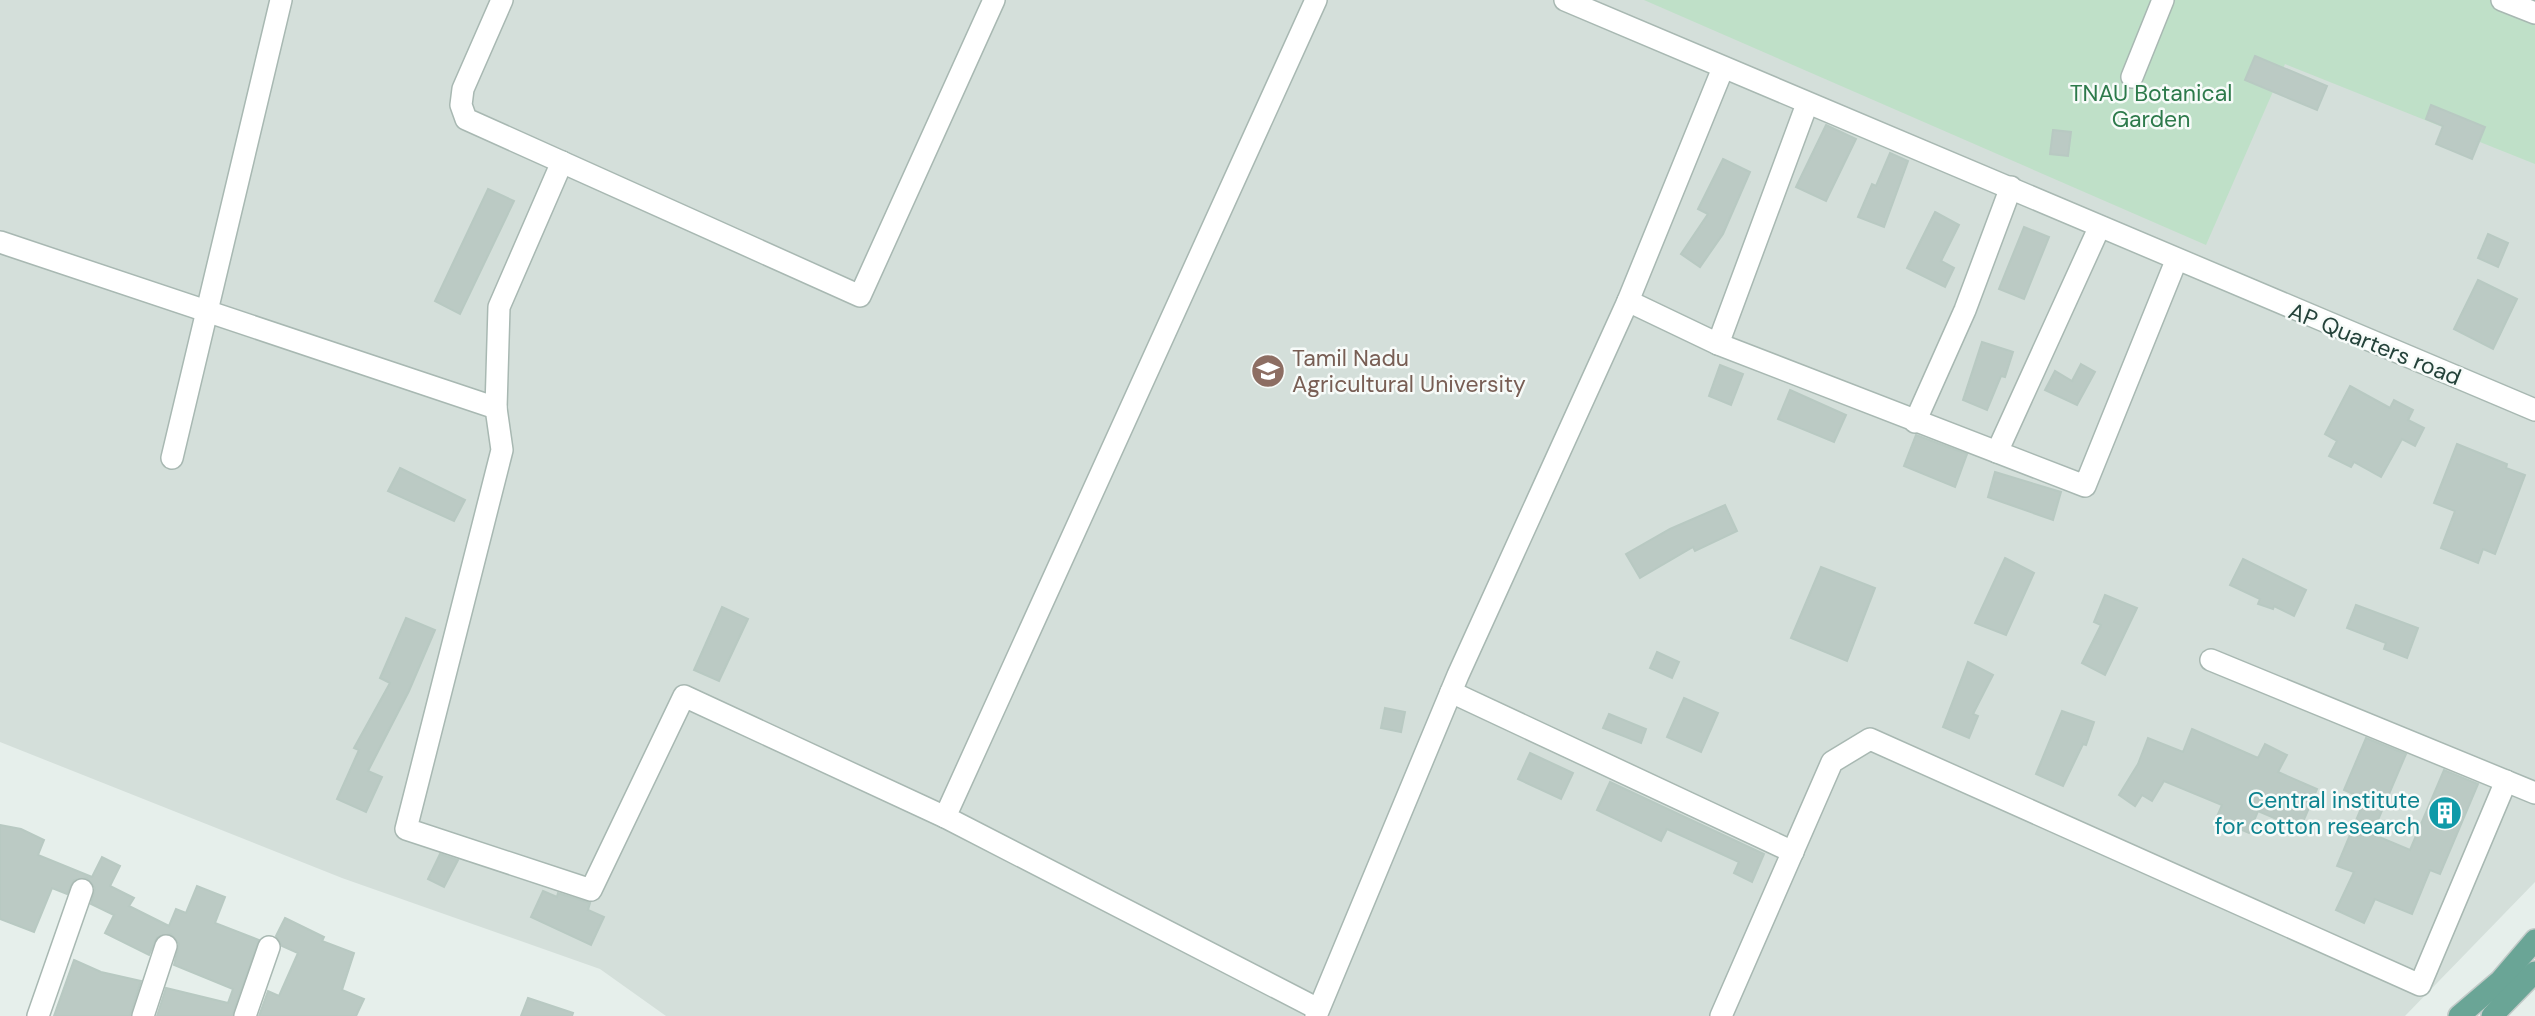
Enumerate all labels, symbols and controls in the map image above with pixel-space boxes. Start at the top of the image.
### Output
park label: TNAU Botanical Garden [2070,78,2232,134]
street label: AP Quarters road [2284,296,2466,392]
place label: Tamil Nadu Agricultural University [1292,343,1526,399]
school or university icon: Tamil Nadu Agricultural University [1249,352,1287,390]
place label: Central institute for cotton research [2215,785,2420,841]
building icon: Central institute for cotton research [2426,794,2464,832]

